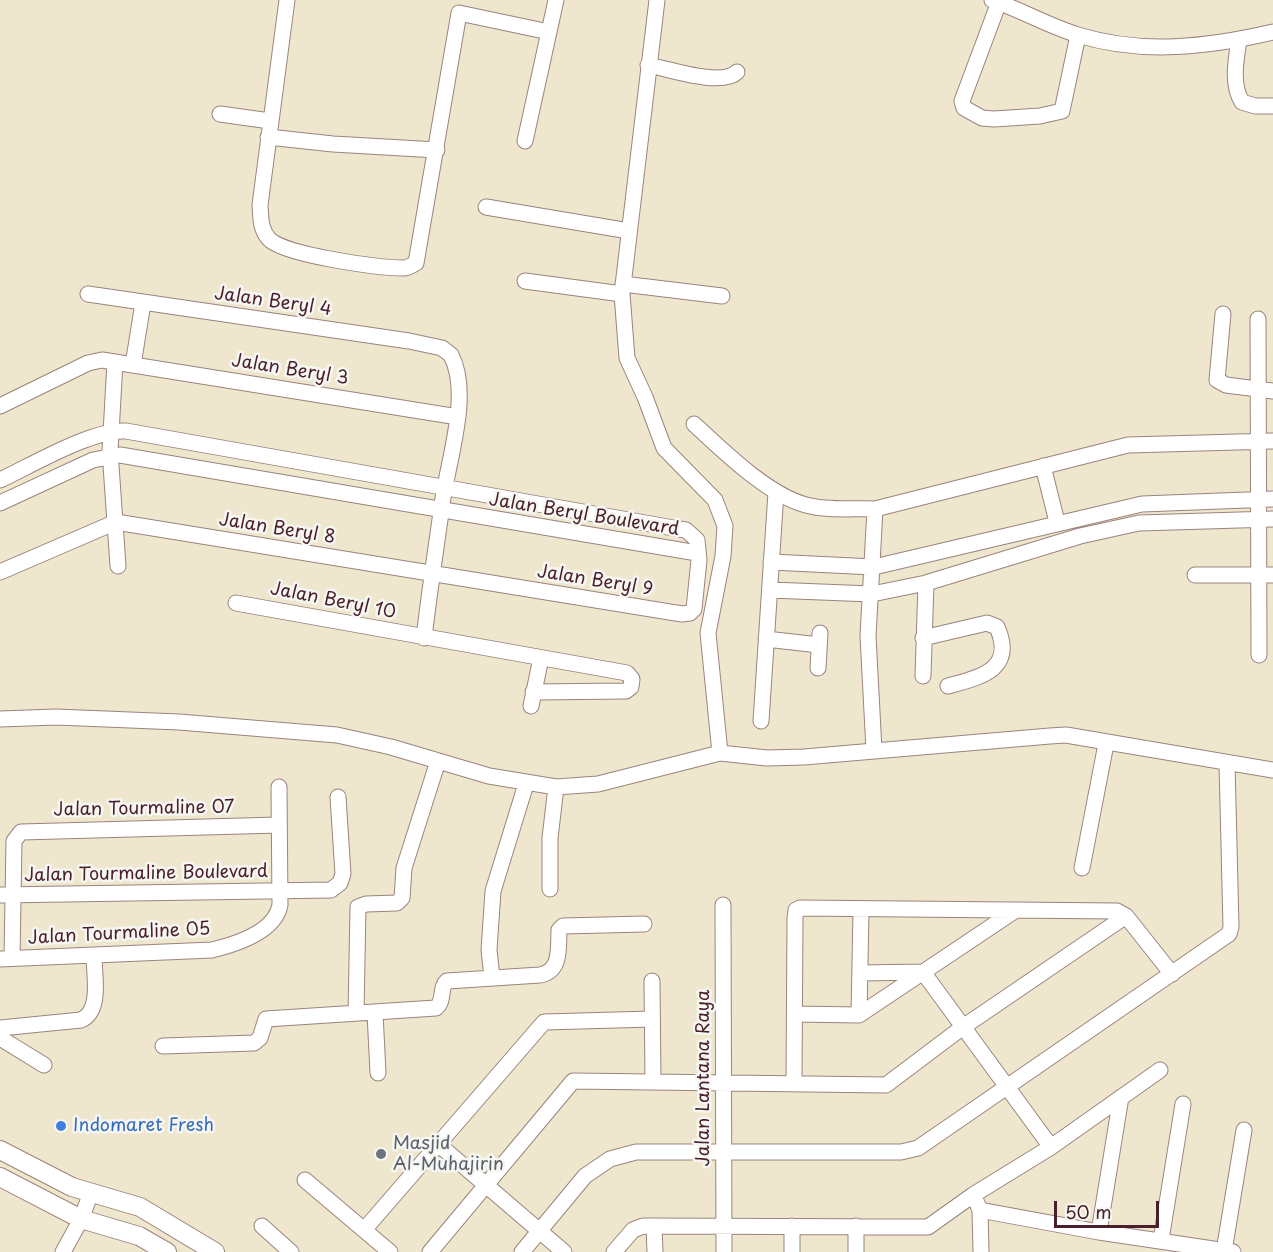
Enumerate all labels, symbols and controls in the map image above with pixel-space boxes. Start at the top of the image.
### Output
street label: Jalan Beryl 4 [213,283,333,321]
street label: Jalan Beryl 3 [230,350,350,390]
street label: Jalan Beryl Boulevard [487,489,681,541]
street label: Jalan Beryl 8 [217,509,337,549]
street label: Jalan Beryl 9 [536,561,654,601]
street label: Jalan Beryl 10 [268,578,398,624]
street label: Jalan Tourmaline 07 [53,797,235,821]
street label: Jalan Tourmaline Boulevard [24,861,268,887]
street label: Jalan Tourmaline 05 [27,918,211,950]
street label: Jalan Lantana Raya [693,990,715,1166]
place label: Indomaret Fresh [73,1115,214,1137]
marker: Indomaret Fresh [54,1119,68,1133]
place label: Masjid Al-Muhajirin [393,1133,504,1176]
marker: Masjid Al-Muhajirin [374,1147,388,1161]
scale bar [1057,1189,1162,1227]
text: 50 m [1065,1198,1112,1225]

